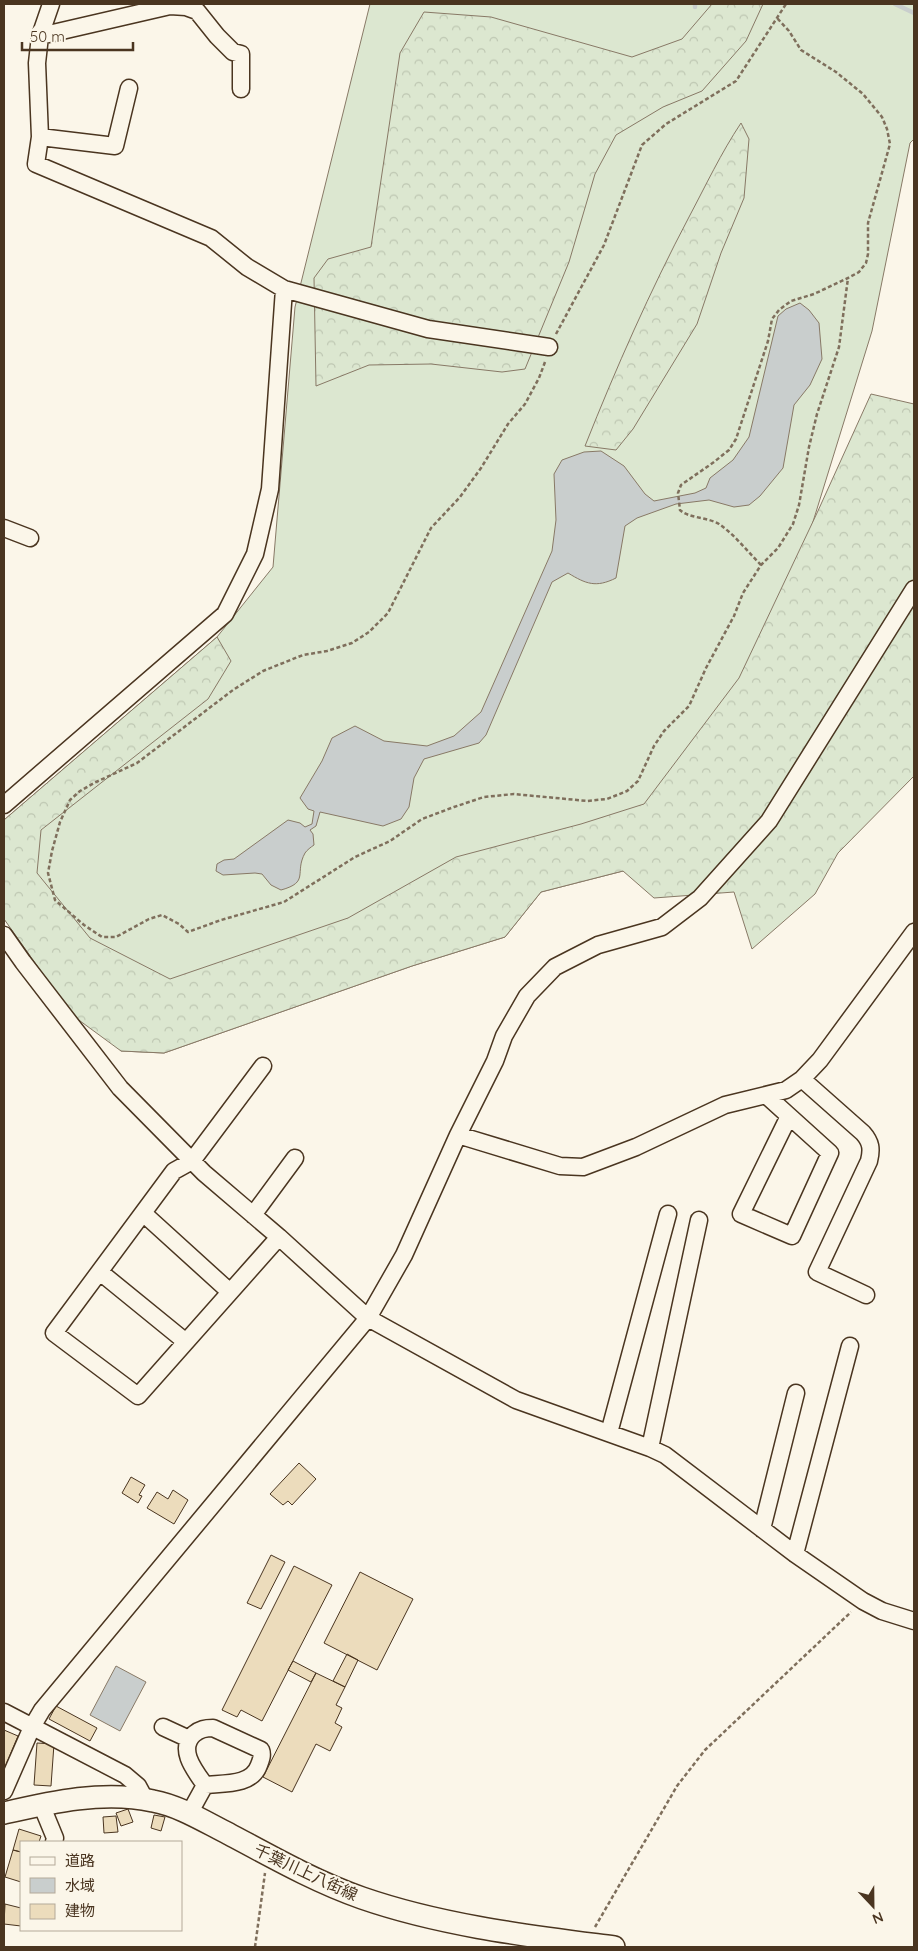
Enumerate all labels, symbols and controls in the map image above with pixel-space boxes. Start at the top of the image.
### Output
scale bar [22,20,134,52]
text: 50 m [30,27,65,46]
street label: 千葉川上八街線 [251,1839,361,1905]
legend [20,1841,182,1931]
text: 道路 [65,1851,95,1870]
text: 水域 [65,1876,95,1895]
north arrow [848,1881,898,1931]
text: 建物 [65,1901,95,1920]
text: N [870,1908,886,1928]

